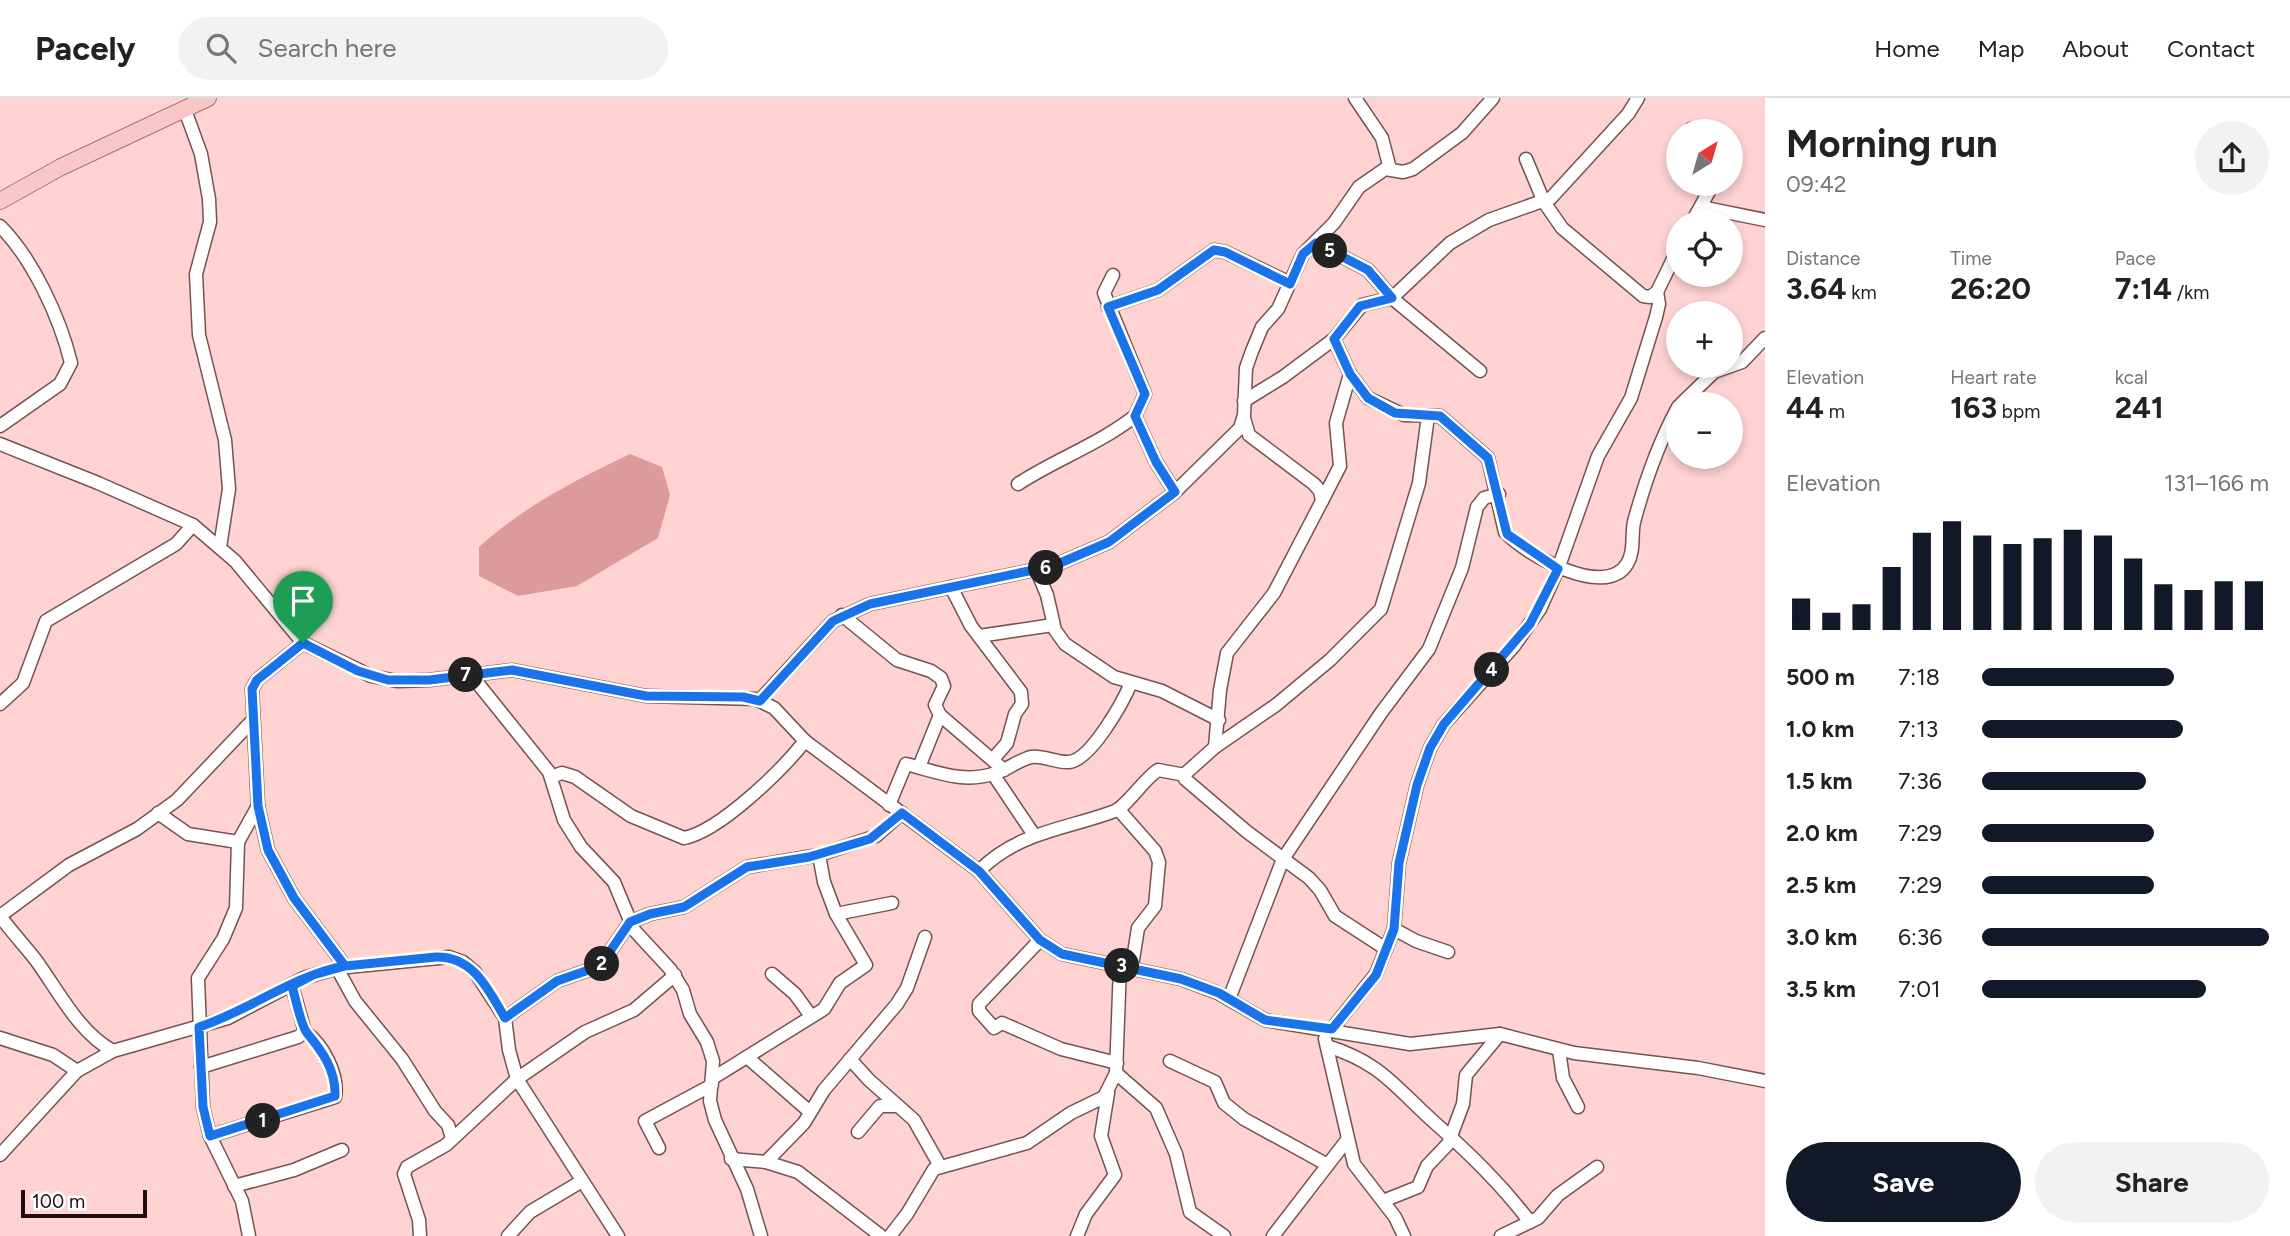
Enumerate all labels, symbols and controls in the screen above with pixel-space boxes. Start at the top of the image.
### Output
search box [178,17,668,80]
text: Pacely [35,29,136,68]
icon: search [202,29,240,67]
text: Search here [258,32,397,64]
text: Home [1874,34,1940,63]
text: Map [1978,34,2024,63]
text: About [2062,34,2129,63]
text: Contact [2167,34,2255,63]
north arrow [1666,119,1743,196]
map controls [1666,119,1743,469]
text: Morning run [1786,121,1998,167]
button: share [2195,121,2269,195]
text: 09:42 [1786,170,1847,198]
button: locate [1666,210,1743,287]
pin: 5 [1312,234,1348,268]
text: 5 [1324,239,1335,262]
text: Distance [1786,247,1860,270]
text: Time [1950,247,1992,270]
text: Pace [2115,247,2156,270]
text: 3.64 [1786,270,1847,307]
text: 26:20 [1950,270,2031,307]
text: 7:14 [2115,270,2172,307]
text: km [1847,281,1877,304]
text: /km [2172,281,2210,304]
button: + [1666,301,1743,378]
text: Elevation [1786,366,1864,389]
text: Heart rate [1950,366,2037,389]
text: kcal [2115,366,2148,389]
text: 44 [1786,389,1824,426]
text: 163 [1950,389,1997,426]
text: 241 [2115,389,2164,426]
button: − [1666,392,1743,469]
text: m [1824,400,1845,423]
text: bpm [1997,400,2040,423]
text: Elevation [1786,469,1881,497]
text: 131–166 m [2164,469,2269,497]
pin: 6 [1028,550,1064,586]
text: 6 [1040,556,1051,579]
pin [273,571,333,643]
icon: arrive [284,582,322,620]
pin: 4 [1474,652,1510,688]
pin: 7 [448,658,484,692]
text: 4 [1485,658,1498,681]
text: 7 [460,663,471,686]
text: 500 m [1786,663,1855,691]
text: 7:18 [1898,663,1940,691]
text: 1.0 km [1786,715,1854,743]
text: 7:13 [1898,715,1938,743]
text: 1.5 km [1786,767,1853,795]
text: 7:36 [1898,767,1942,795]
text: 2.0 km [1786,819,1858,847]
text: 7:29 [1898,819,1942,847]
text: 2.5 km [1786,871,1856,899]
text: 7:29 [1898,871,1942,899]
text: 3.0 km [1786,923,1857,951]
text: 6:36 [1898,923,1942,951]
pin: 2 [584,946,620,982]
pin: 3 [1104,948,1140,984]
text: 2 [596,952,607,975]
text: 3 [1116,954,1127,977]
text: 3.5 km [1786,975,1856,1003]
text: 7:01 [1898,975,1940,1003]
pin: 1 [246,1104,280,1138]
text: 1 [258,1109,267,1132]
button: Save [1786,1142,2021,1222]
button: Share [2035,1142,2269,1222]
scale bar [21,1187,147,1219]
text: 100 m [32,1190,85,1213]

